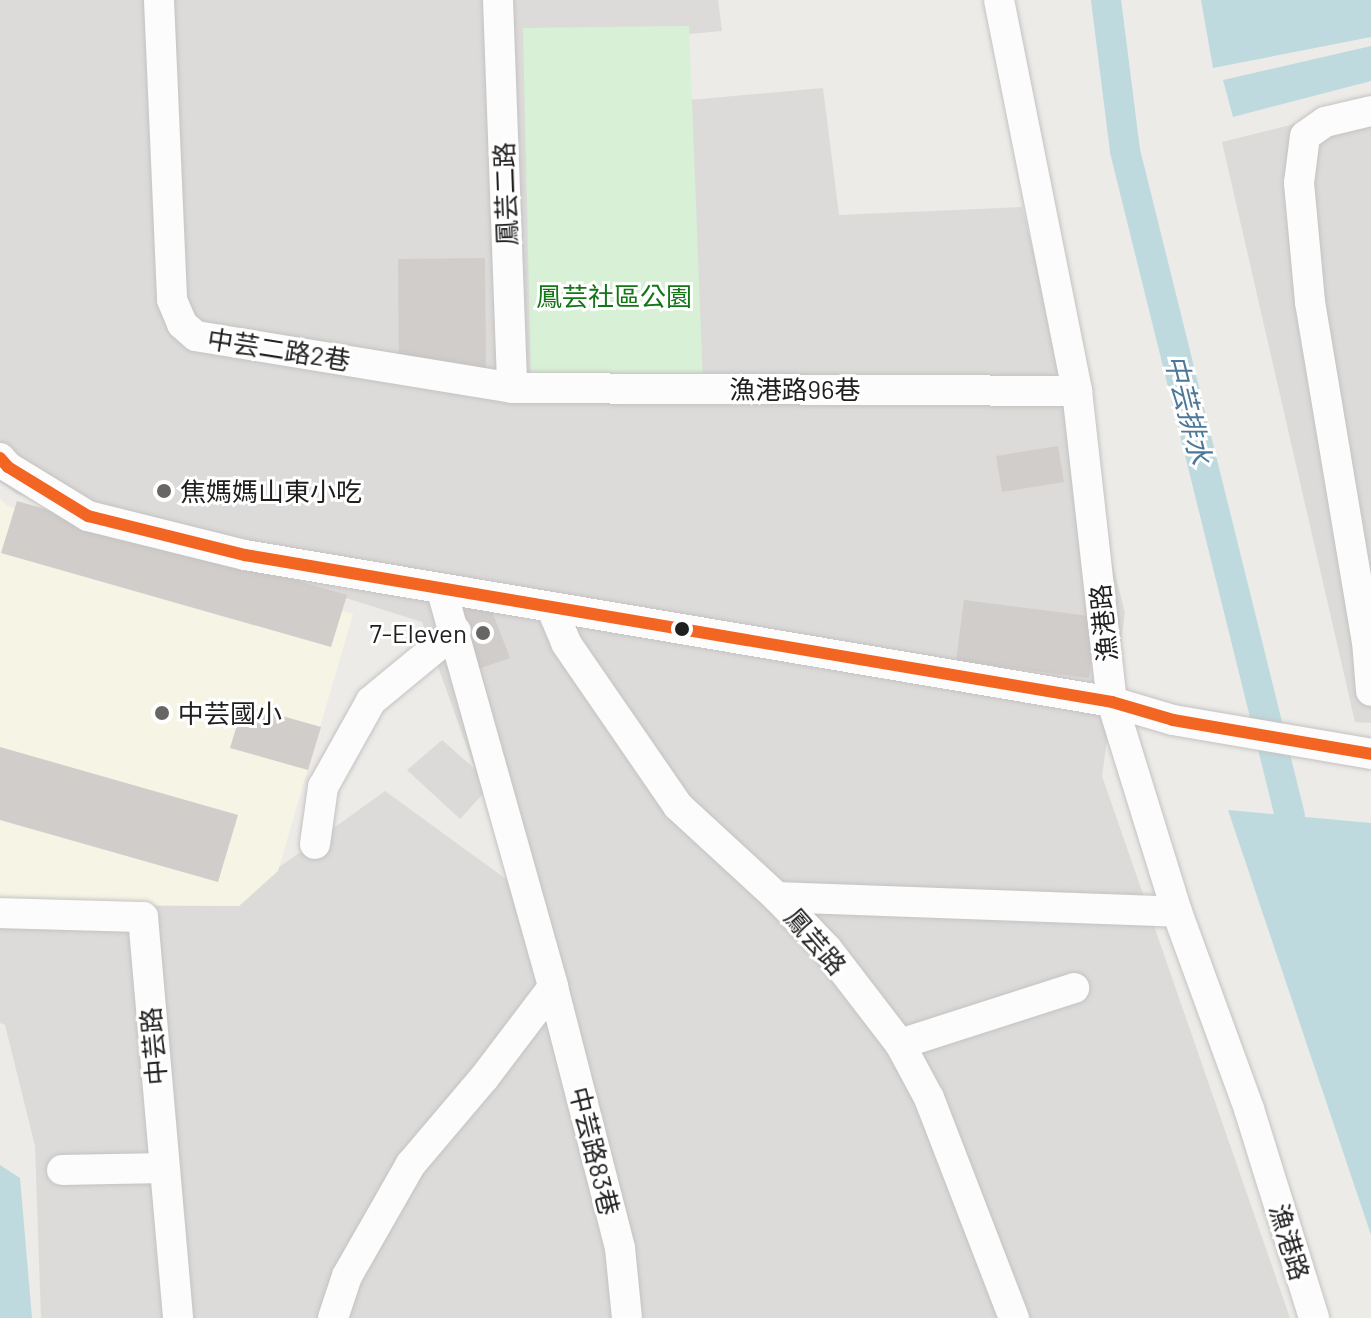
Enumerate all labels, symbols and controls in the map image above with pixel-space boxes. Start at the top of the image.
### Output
street label: 鳳芸二路 [488,141,522,247]
park label: 鳳芸社區公園 [536,280,692,312]
street label: 中芸二路2巷 [205,322,353,376]
water label: 中芸排水 [1159,351,1219,467]
street label: 漁港路96巷 [730,373,860,405]
place label: 焦媽媽山東小吃 [180,475,362,507]
marker: 焦媽媽山東小吃 [155,482,173,500]
street label: 漁港路 [1083,583,1123,663]
place label: 7-Eleven [369,617,467,649]
unlabelled marker [674,621,690,637]
marker: 7-Eleven [474,624,492,642]
place label: 中芸國小 [178,697,282,729]
marker: 中芸國小 [153,704,171,722]
street label: 鳳芸路 [779,901,853,981]
street label: 中芸路 [134,1006,172,1086]
street label: 中芸路83巷 [564,1084,626,1218]
street label: 漁港路 [1264,1200,1316,1284]

